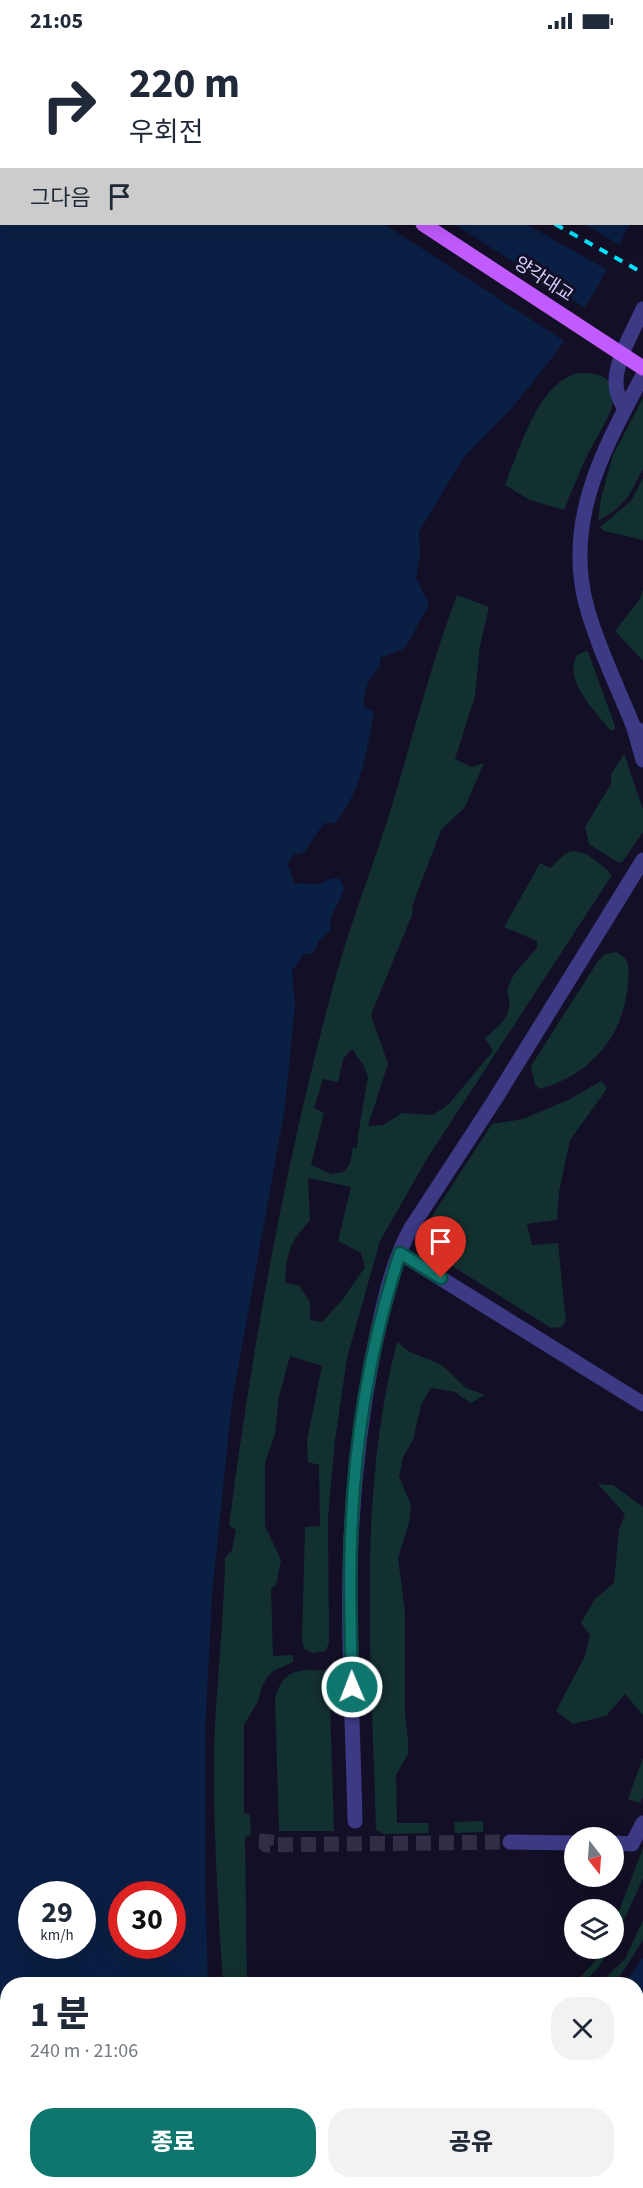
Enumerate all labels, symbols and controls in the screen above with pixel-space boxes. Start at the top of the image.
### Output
text: 21:05 [30,5,83,37]
text: 220 m [129,54,240,114]
icon: right [30,66,108,144]
text: 우회전 [129,113,204,152]
icon: arrive [103,180,136,213]
text: 그다음 [30,182,91,214]
street label: 양각대교 [509,251,578,308]
pin [415,1216,466,1278]
icon: arrive [424,1225,457,1258]
position arrow [320,1655,384,1719]
north arrow [564,1827,624,1887]
map controls [564,1827,624,1959]
speed limit sign: 30 [108,1881,186,1959]
text: 29 [41,1891,73,1934]
button: layers [564,1899,624,1959]
text: km/h [40,1925,74,1946]
text: 1 분 [30,1989,90,2040]
button: close [551,1997,614,2060]
text: 240 m · 21:06 [30,2037,138,2065]
button: 종료 [30,2108,316,2177]
button: 공유 [328,2108,614,2177]

